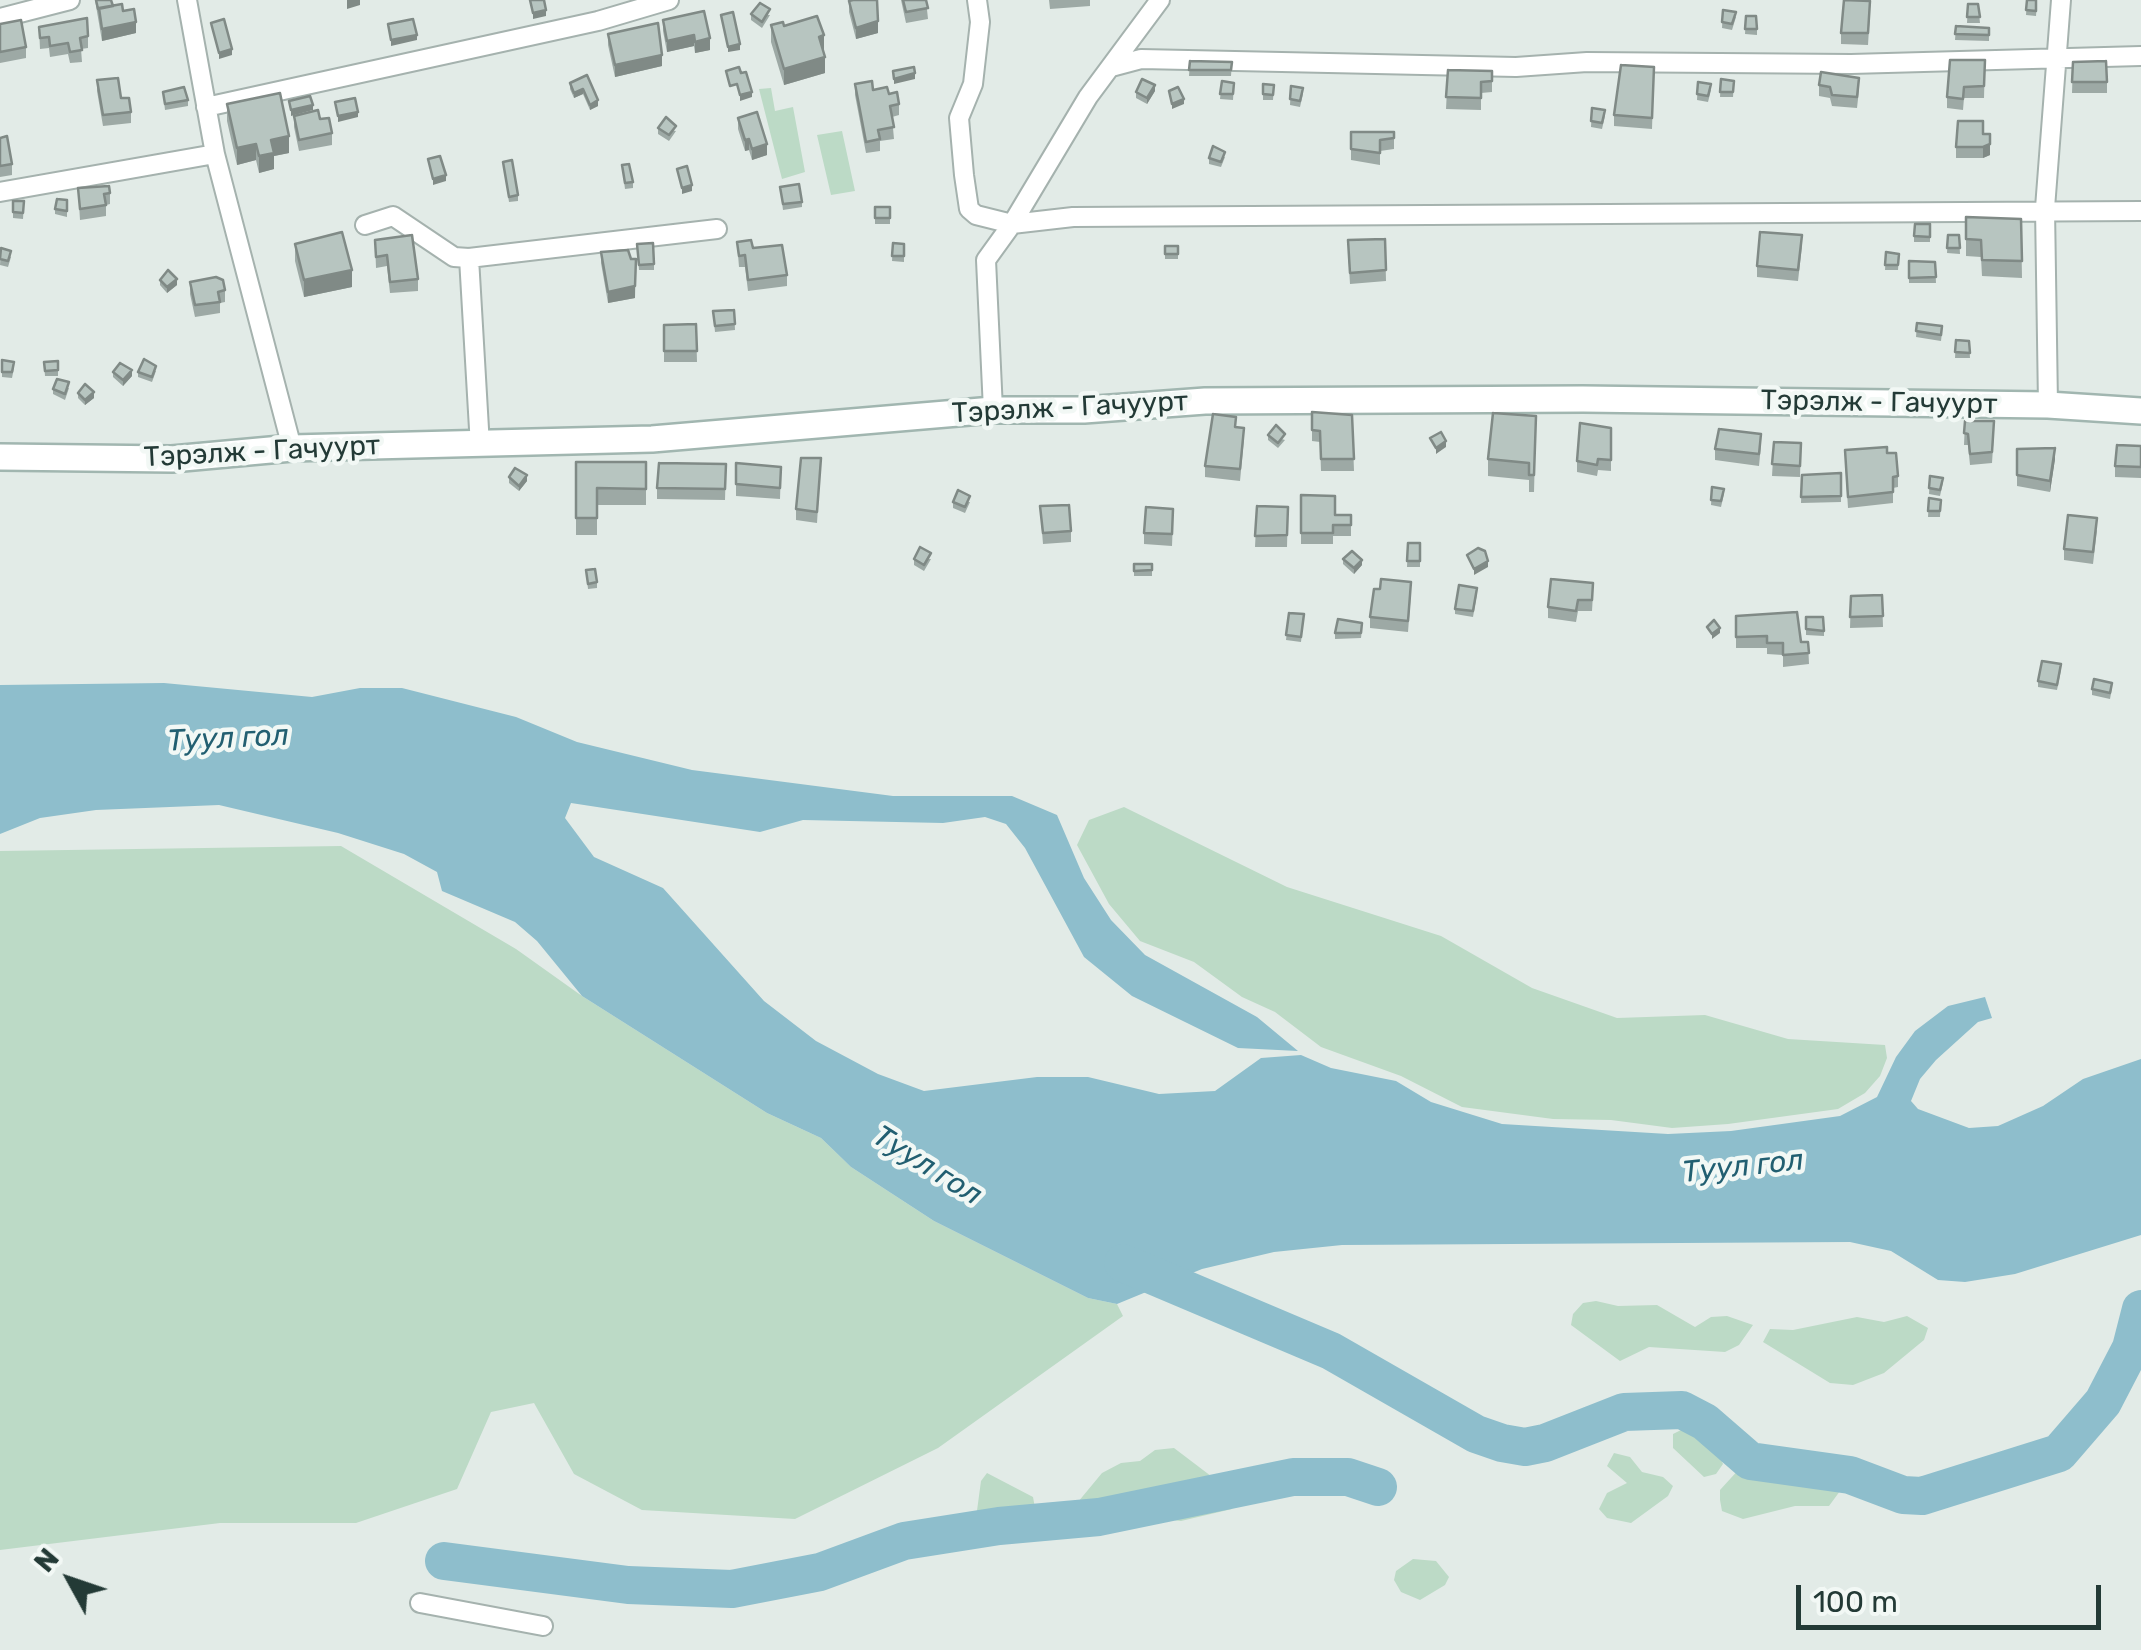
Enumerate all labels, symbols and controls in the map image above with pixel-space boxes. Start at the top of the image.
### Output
street label: Тэрэлж - Гачуурт [1760,384,1998,422]
street label: Тэрэлж - Гачуурт [951,385,1189,431]
street label: Тэрэлж - Гачуурт [143,429,381,475]
water label: Туул гол [166,718,290,760]
water label: Туул гол [866,1118,988,1214]
water label: Туул гол [1681,1143,1805,1191]
north arrow [20,1530,120,1630]
text: N [28,1542,66,1579]
scale bar [1801,1565,2106,1627]
text: 100 m [1813,1584,1898,1620]

